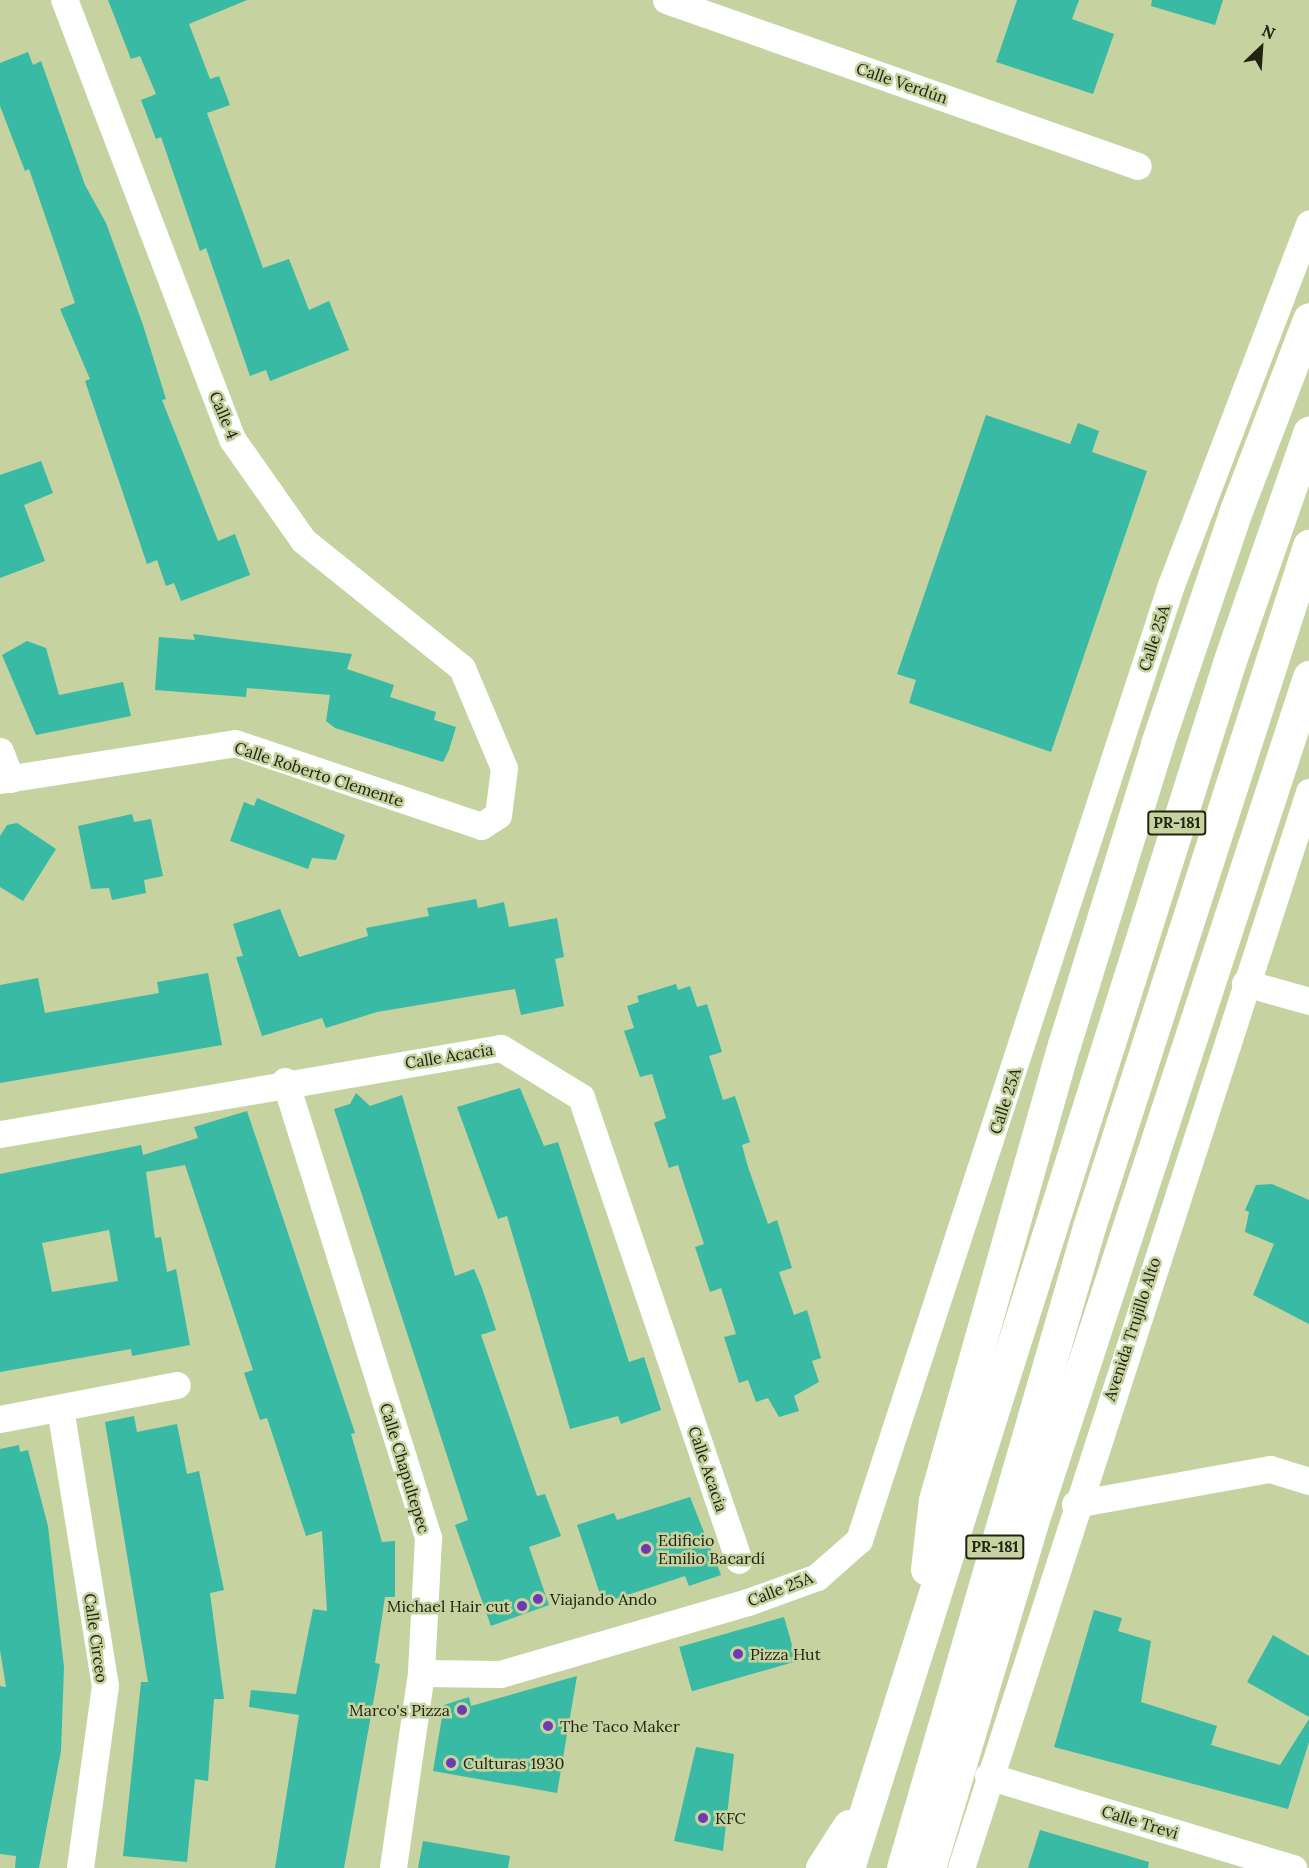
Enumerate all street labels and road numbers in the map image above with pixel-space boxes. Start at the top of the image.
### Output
street label: Calle Verdún [854,58,950,108]
street label: Calle 4 [205,388,243,442]
street label: Calle 25A [1134,603,1174,673]
street label: Calle Roberto Clemente [232,738,406,810]
road number: PR-181 [1147,811,1207,835]
street label: Calle Acacia [404,1040,494,1072]
street label: Calle 25A [985,1066,1025,1136]
street label: Avenida Trujillo Alto [1100,1255,1164,1403]
street label: Calle Chapultepec [376,1401,434,1535]
street label: Calle Acacia [684,1424,732,1514]
road number: PR-181 [965,1535,1025,1559]
street label: Calle 25A [745,1568,815,1610]
street label: Calle Circeo [80,1592,112,1684]
street label: Calle Trevi [1099,1801,1181,1843]

